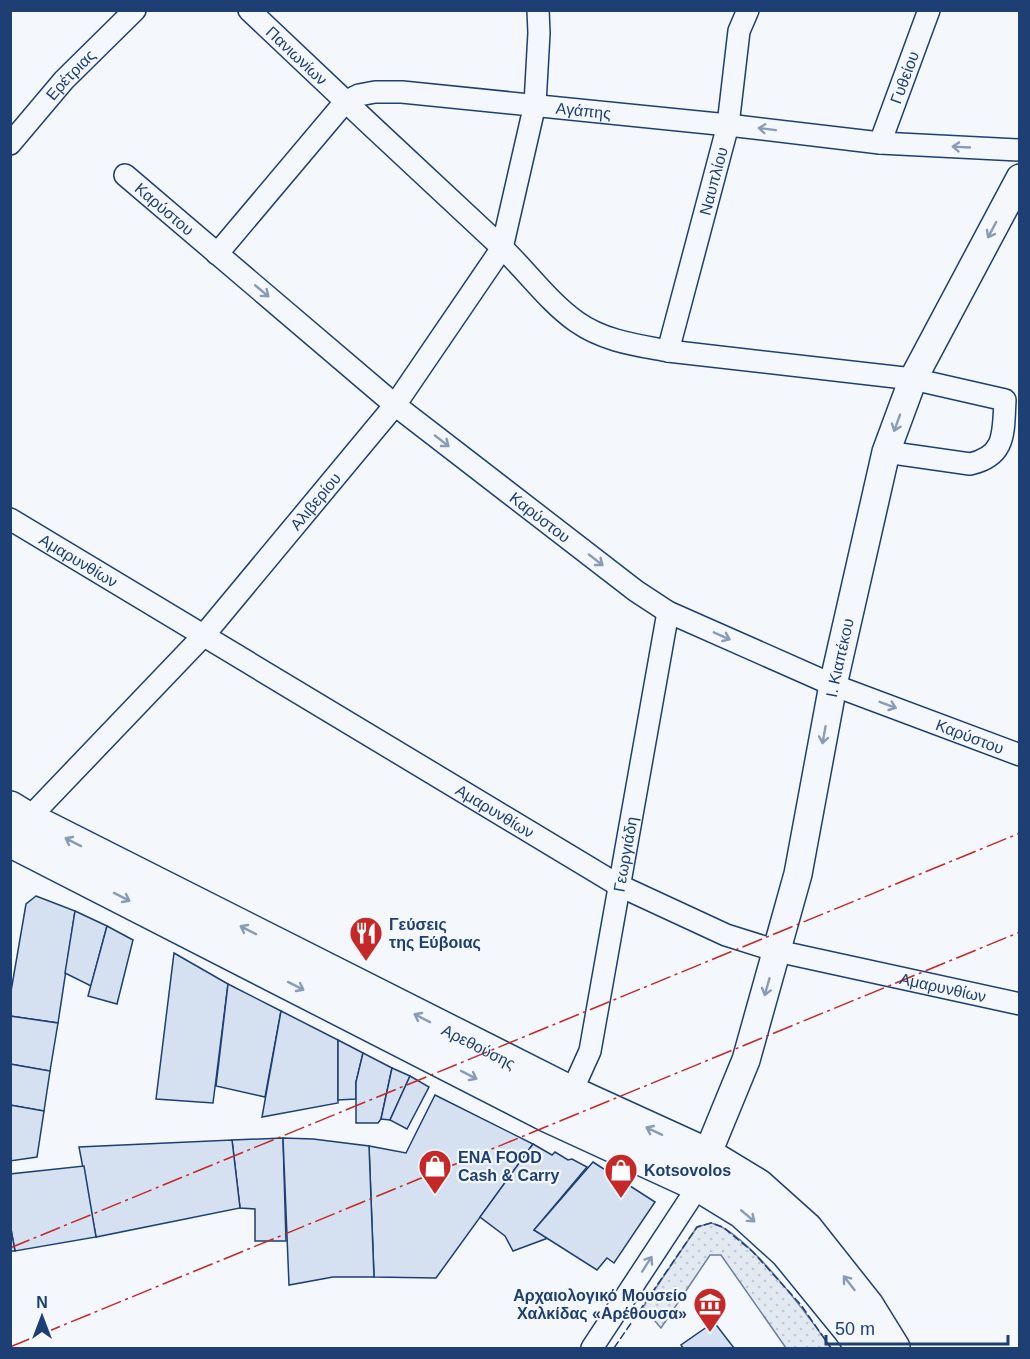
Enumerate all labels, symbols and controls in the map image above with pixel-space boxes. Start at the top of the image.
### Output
street label: Πανιωνίων [263,23,331,88]
street label: Ερέτριας [43,46,98,103]
street label: Γυθείου [887,49,922,106]
street label: Αγάπης [555,99,612,122]
one-way arrow [758,124,777,135]
one-way arrow [952,141,972,153]
street label: Ναυπλίου [696,145,730,217]
street label: Καρύστου [132,179,197,238]
one-way arrow [986,220,997,238]
one-way arrow [254,285,270,298]
one-way arrow [890,413,901,432]
one-way arrow [433,435,449,447]
street label: Αλιβερίου [287,469,344,533]
street label: Καρύστου [507,489,574,545]
street label: Αμαρυνθίων [36,530,121,590]
one-way arrow [588,554,604,566]
street label: Ι. Κιαπέκου [822,617,856,699]
one-way arrow [712,631,730,642]
one-way arrow [878,701,896,712]
street label: Καρύστου [934,716,1006,757]
one-way arrow [818,725,829,745]
street label: Αμαρυνθίων [453,781,537,841]
street label: Γεωργιάδη [610,815,640,893]
one-way arrow [65,836,83,848]
one-way arrow [113,892,131,903]
restaurant icon: Γεύσεις της Εύβοιας [348,915,384,962]
place label: Γεύσεις της Εύβοιας [389,916,481,952]
one-way arrow [239,924,257,935]
street label: Αμαρυνθίων [898,970,988,1005]
one-way arrow [761,977,772,996]
one-way arrow [286,981,304,992]
one-way arrow [413,1011,431,1023]
street label: Αρεθούσης [439,1021,519,1072]
one-way arrow [460,1070,478,1081]
one-way arrow [645,1124,663,1136]
shop icon: ENA FOOD Cash & Carry [417,1148,453,1195]
place label: ENA FOOD Cash & Carry [458,1149,559,1184]
shop icon: Kotsovolos [603,1152,639,1199]
place label: Kotsovolos [644,1162,731,1179]
one-way arrow [740,1210,756,1223]
one-way arrow [641,1257,653,1273]
one-way arrow [842,1275,855,1291]
museum icon: Αρχαιολογικό Μουσείο Χαλκίδας «Αρέθουσα» [692,1286,728,1333]
north arrow [12,1287,72,1347]
place label: Αρχαιολογικό Μουσείο Χαλκίδας «Αρέθουσα» [513,1287,687,1323]
text: N [36,1294,48,1311]
scale bar [826,1308,1008,1346]
text: 50 m [835,1319,875,1339]

